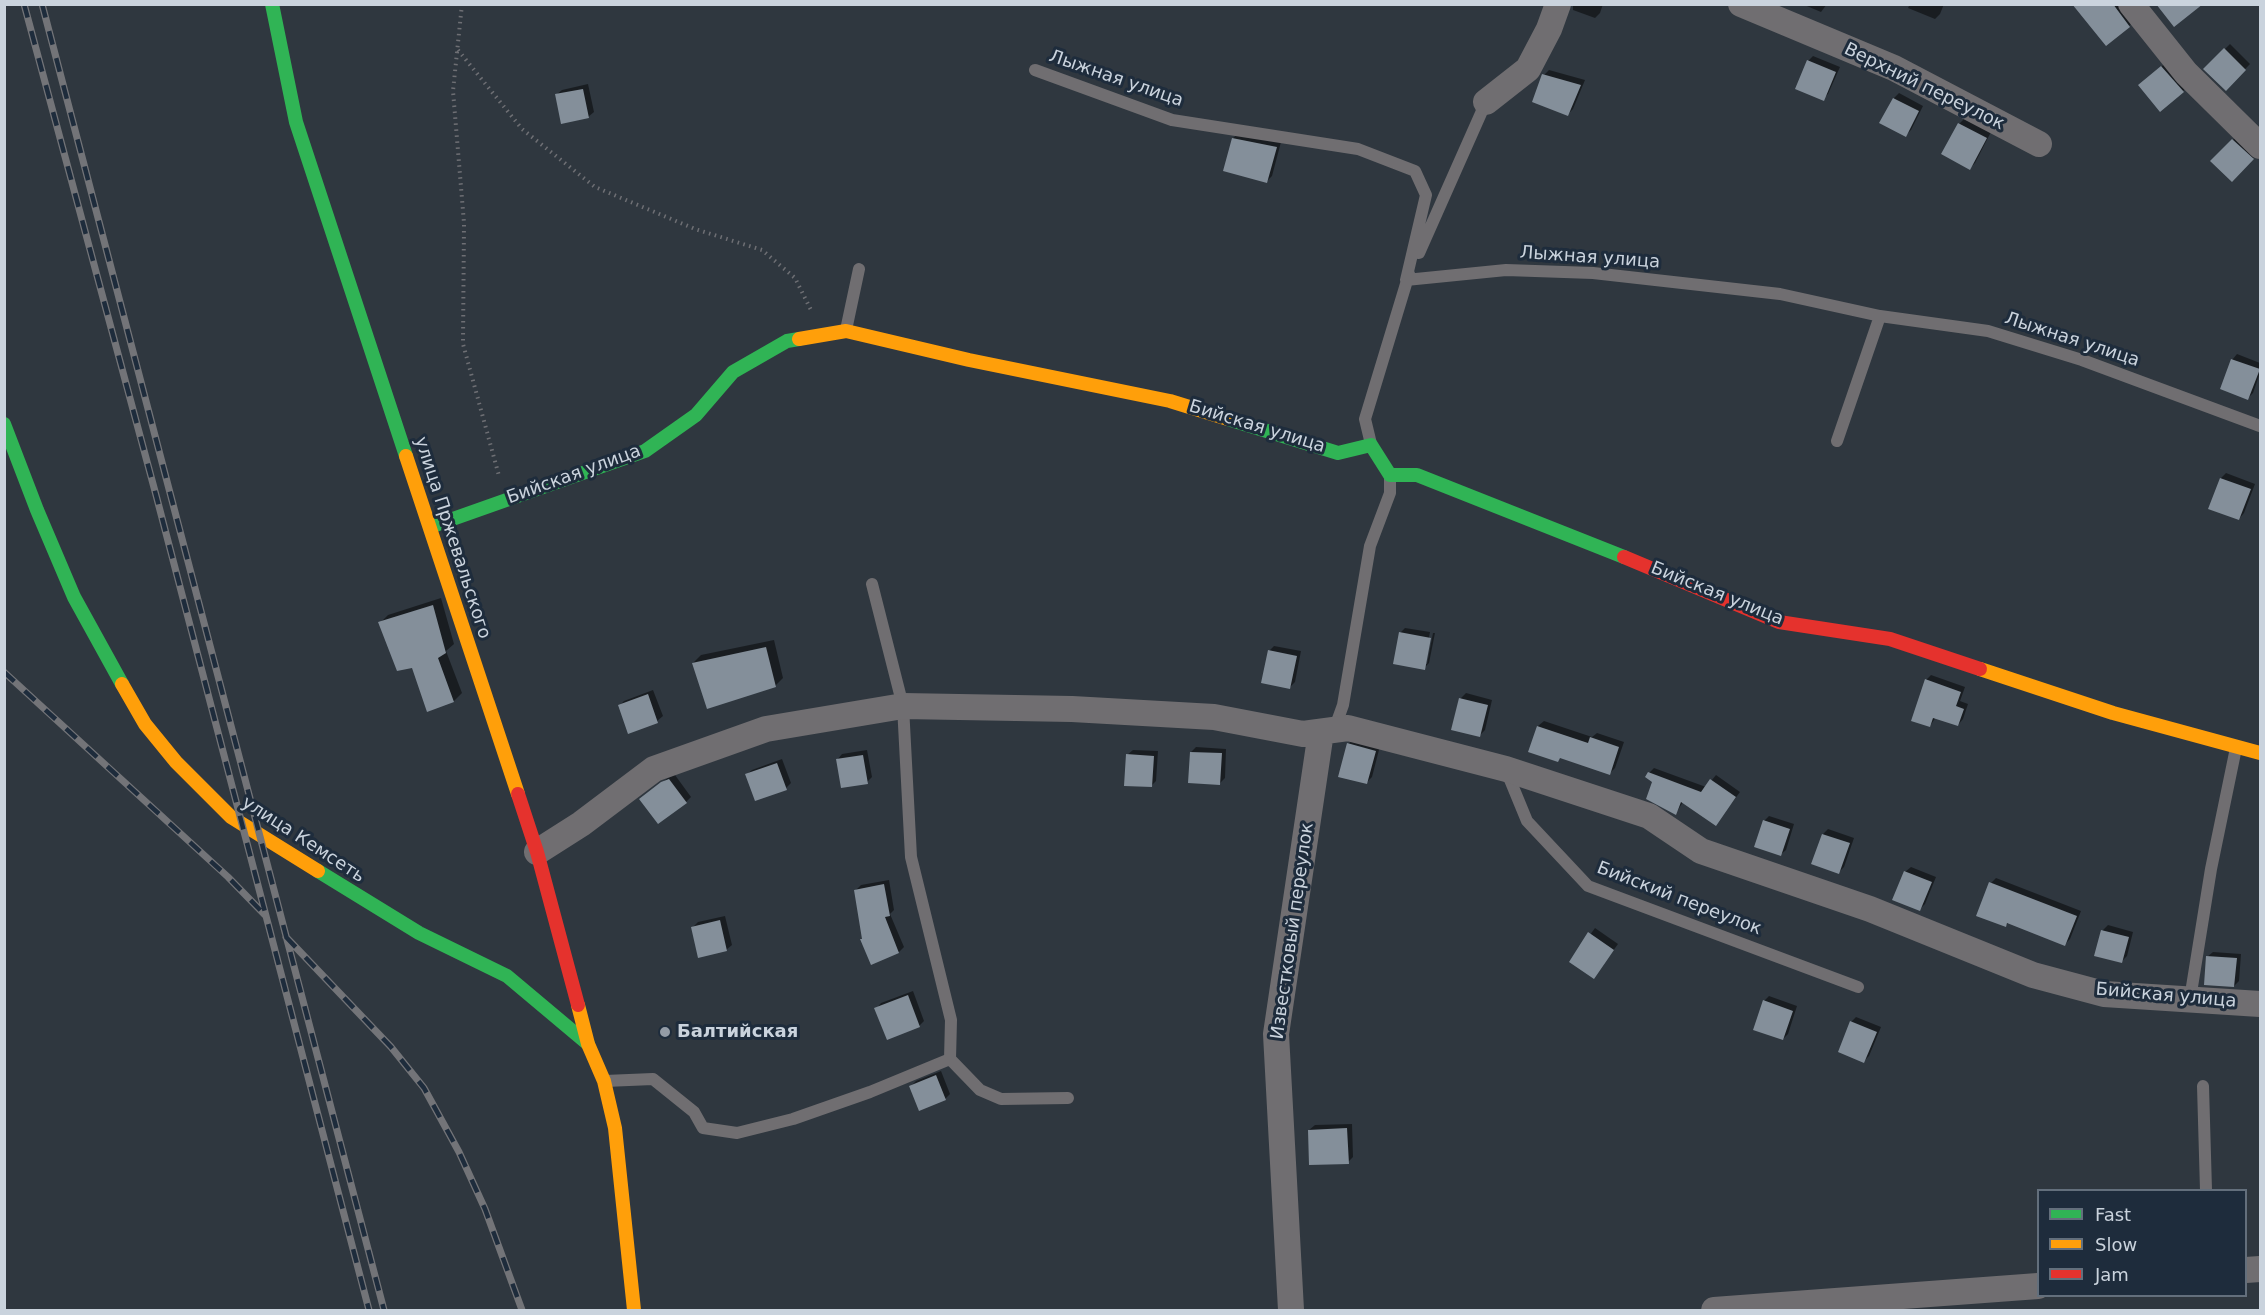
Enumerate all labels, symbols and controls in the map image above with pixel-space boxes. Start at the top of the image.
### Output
street label: Верхний переулок [1840,39,2008,135]
street label: Лыжная улица [1046,46,1186,112]
street label: Лыжная улица [1519,242,1661,274]
street label: Лыжная улица [2002,308,2142,372]
street label: Бийская улица [1186,396,1328,458]
street label: улица Пржевальского [409,434,495,642]
street label: Бийская улица [504,441,644,509]
street label: Бийская улица [1647,558,1787,630]
street label: улица Кемсеть [237,792,369,888]
street label: Известковый переулок [1267,821,1319,1041]
street label: Бийский переулок [1593,858,1765,940]
street label: Бийская улица [2095,979,2237,1013]
place label: Балтийская [677,1021,798,1043]
marker: Балтийская [658,1025,672,1039]
legend [2037,1189,2247,1297]
text: Fast [2095,1204,2131,1225]
text: Slow [2095,1234,2137,1255]
text: Jam [2095,1264,2129,1285]

